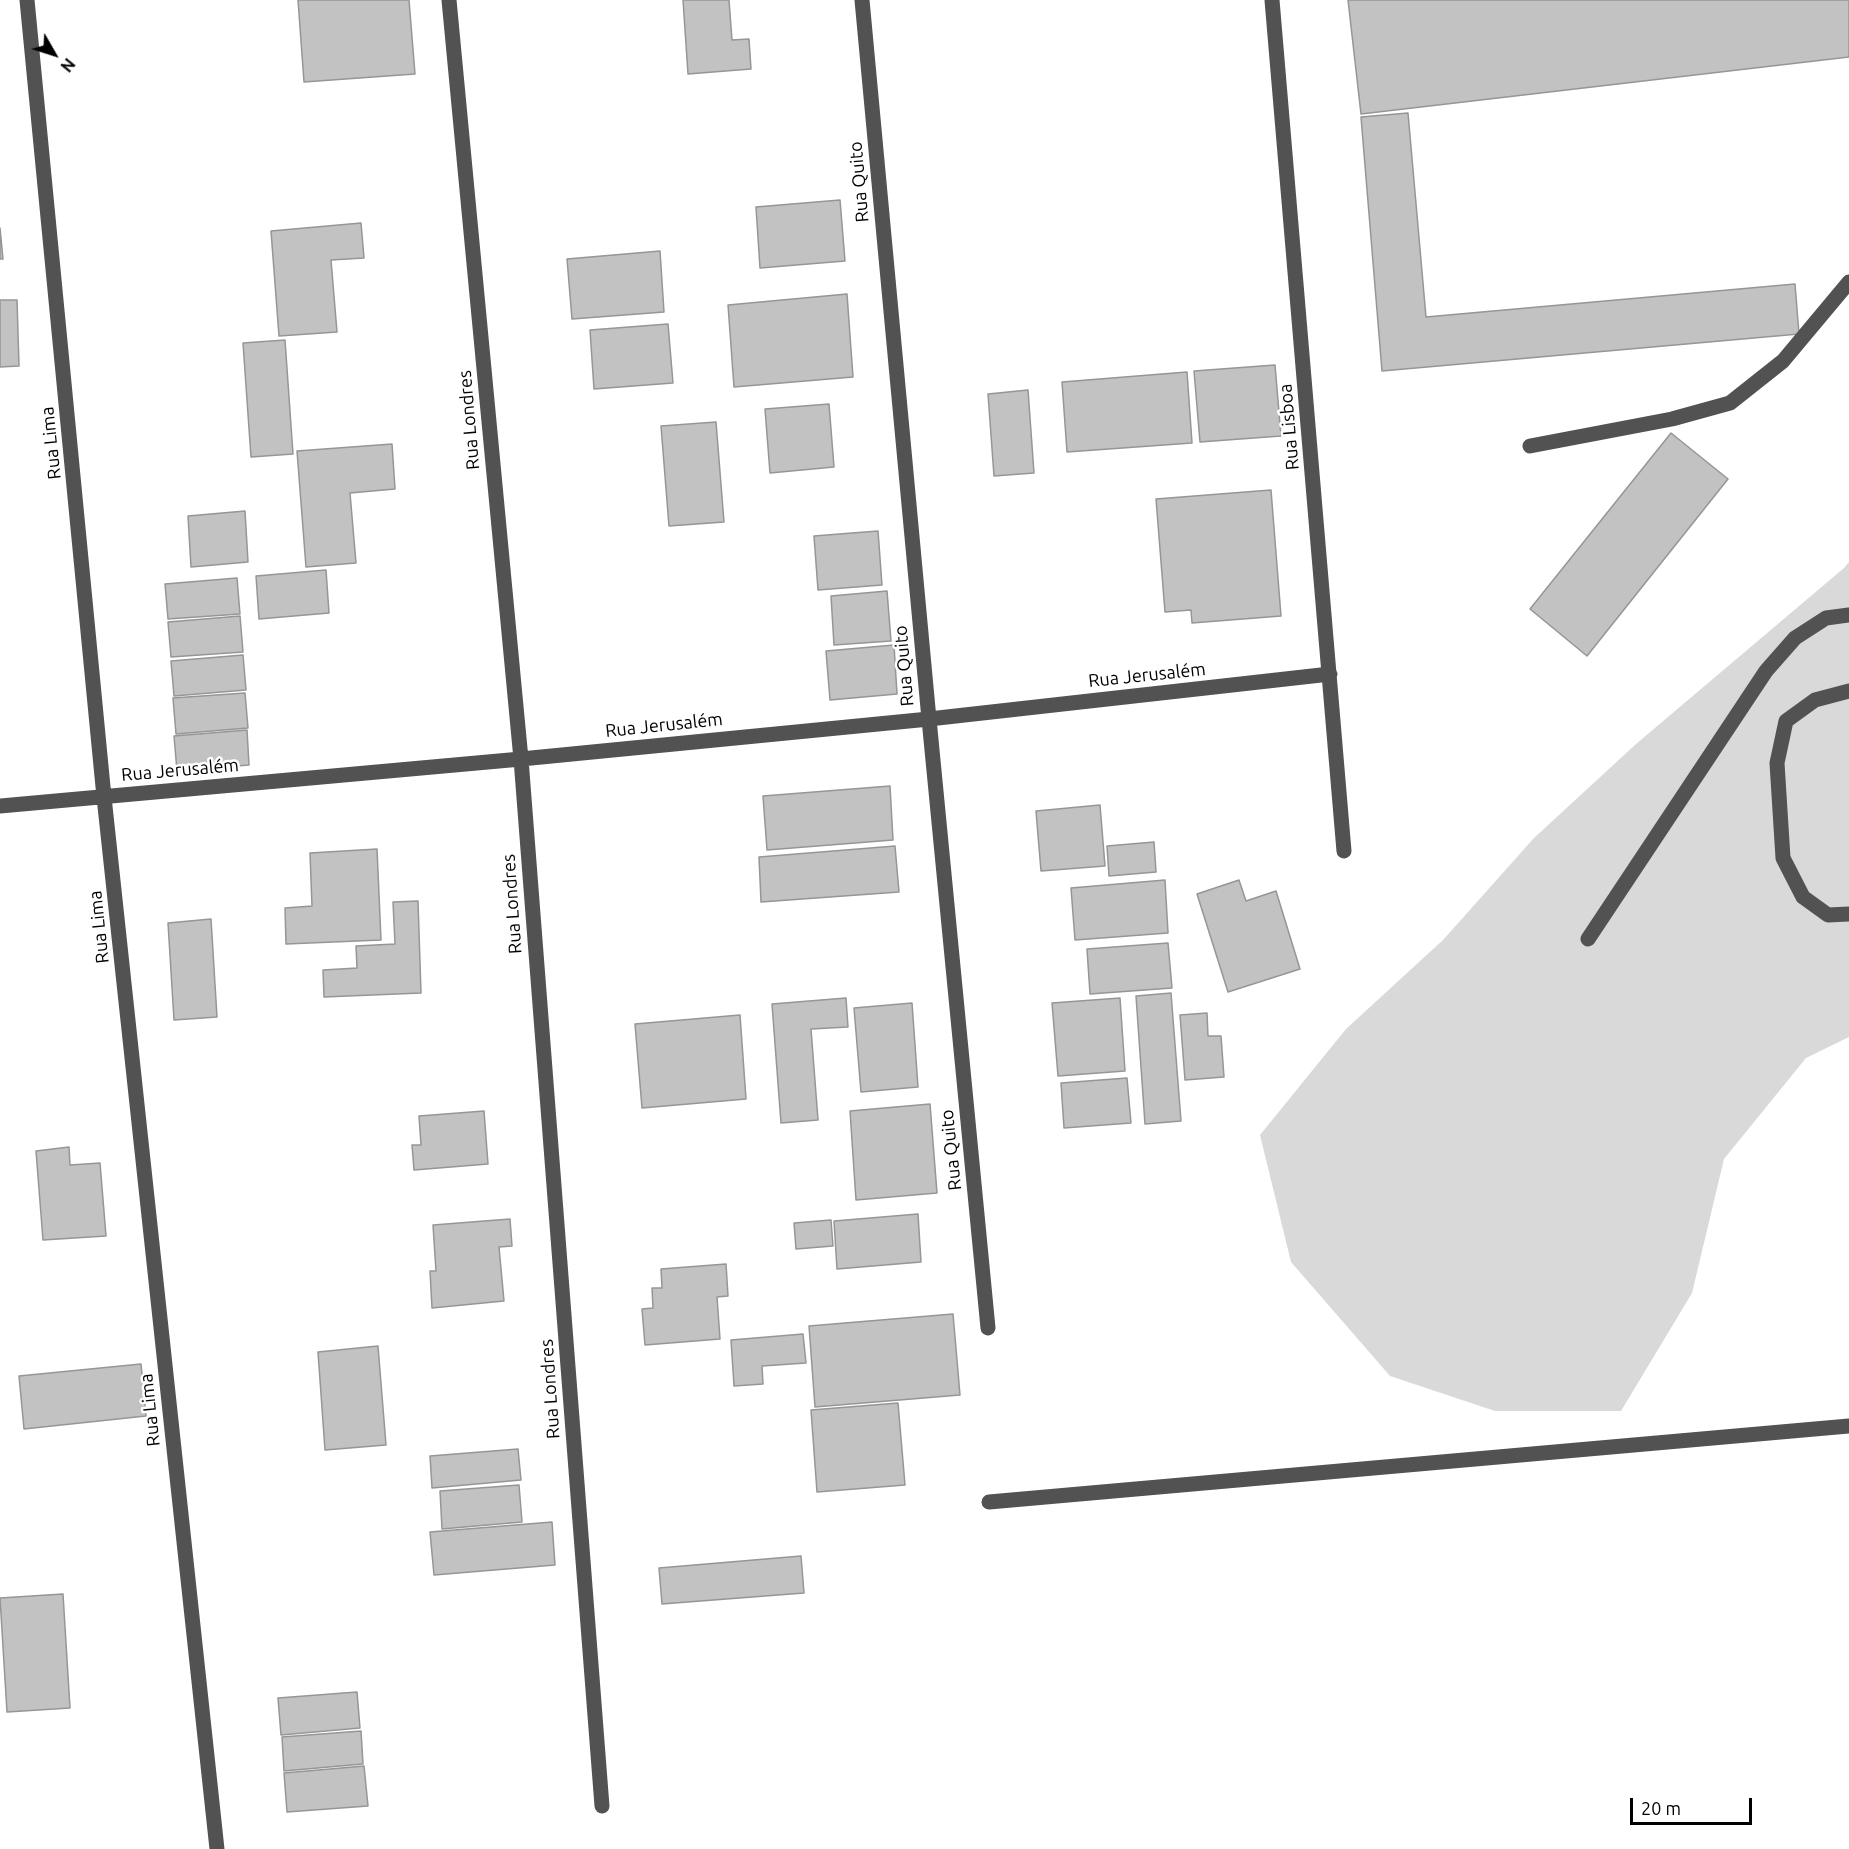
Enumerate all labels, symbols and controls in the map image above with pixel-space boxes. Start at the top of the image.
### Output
north arrow [24,24,84,84]
text: N [57,55,79,76]
street label: Rua Quito [845,141,873,223]
street label: Rua Londres [454,369,484,471]
street label: Rua Lisboa [1274,383,1304,471]
street label: Rua Lima [36,405,66,481]
street label: Rua Quito [890,625,918,707]
street label: Rua Jerusalém [1087,658,1207,692]
street label: Rua Jerusalém [604,708,724,742]
street label: Rua Jerusalém [120,754,240,786]
street label: Rua Londres [498,853,526,955]
street label: Rua Lima [84,889,114,965]
street label: Rua Quito [936,1109,966,1191]
street label: Rua Londres [536,1338,564,1440]
street label: Rua Lima [135,1372,165,1448]
scale bar [1633,1786,1754,1824]
text: 20 m [1641,1798,1681,1818]

